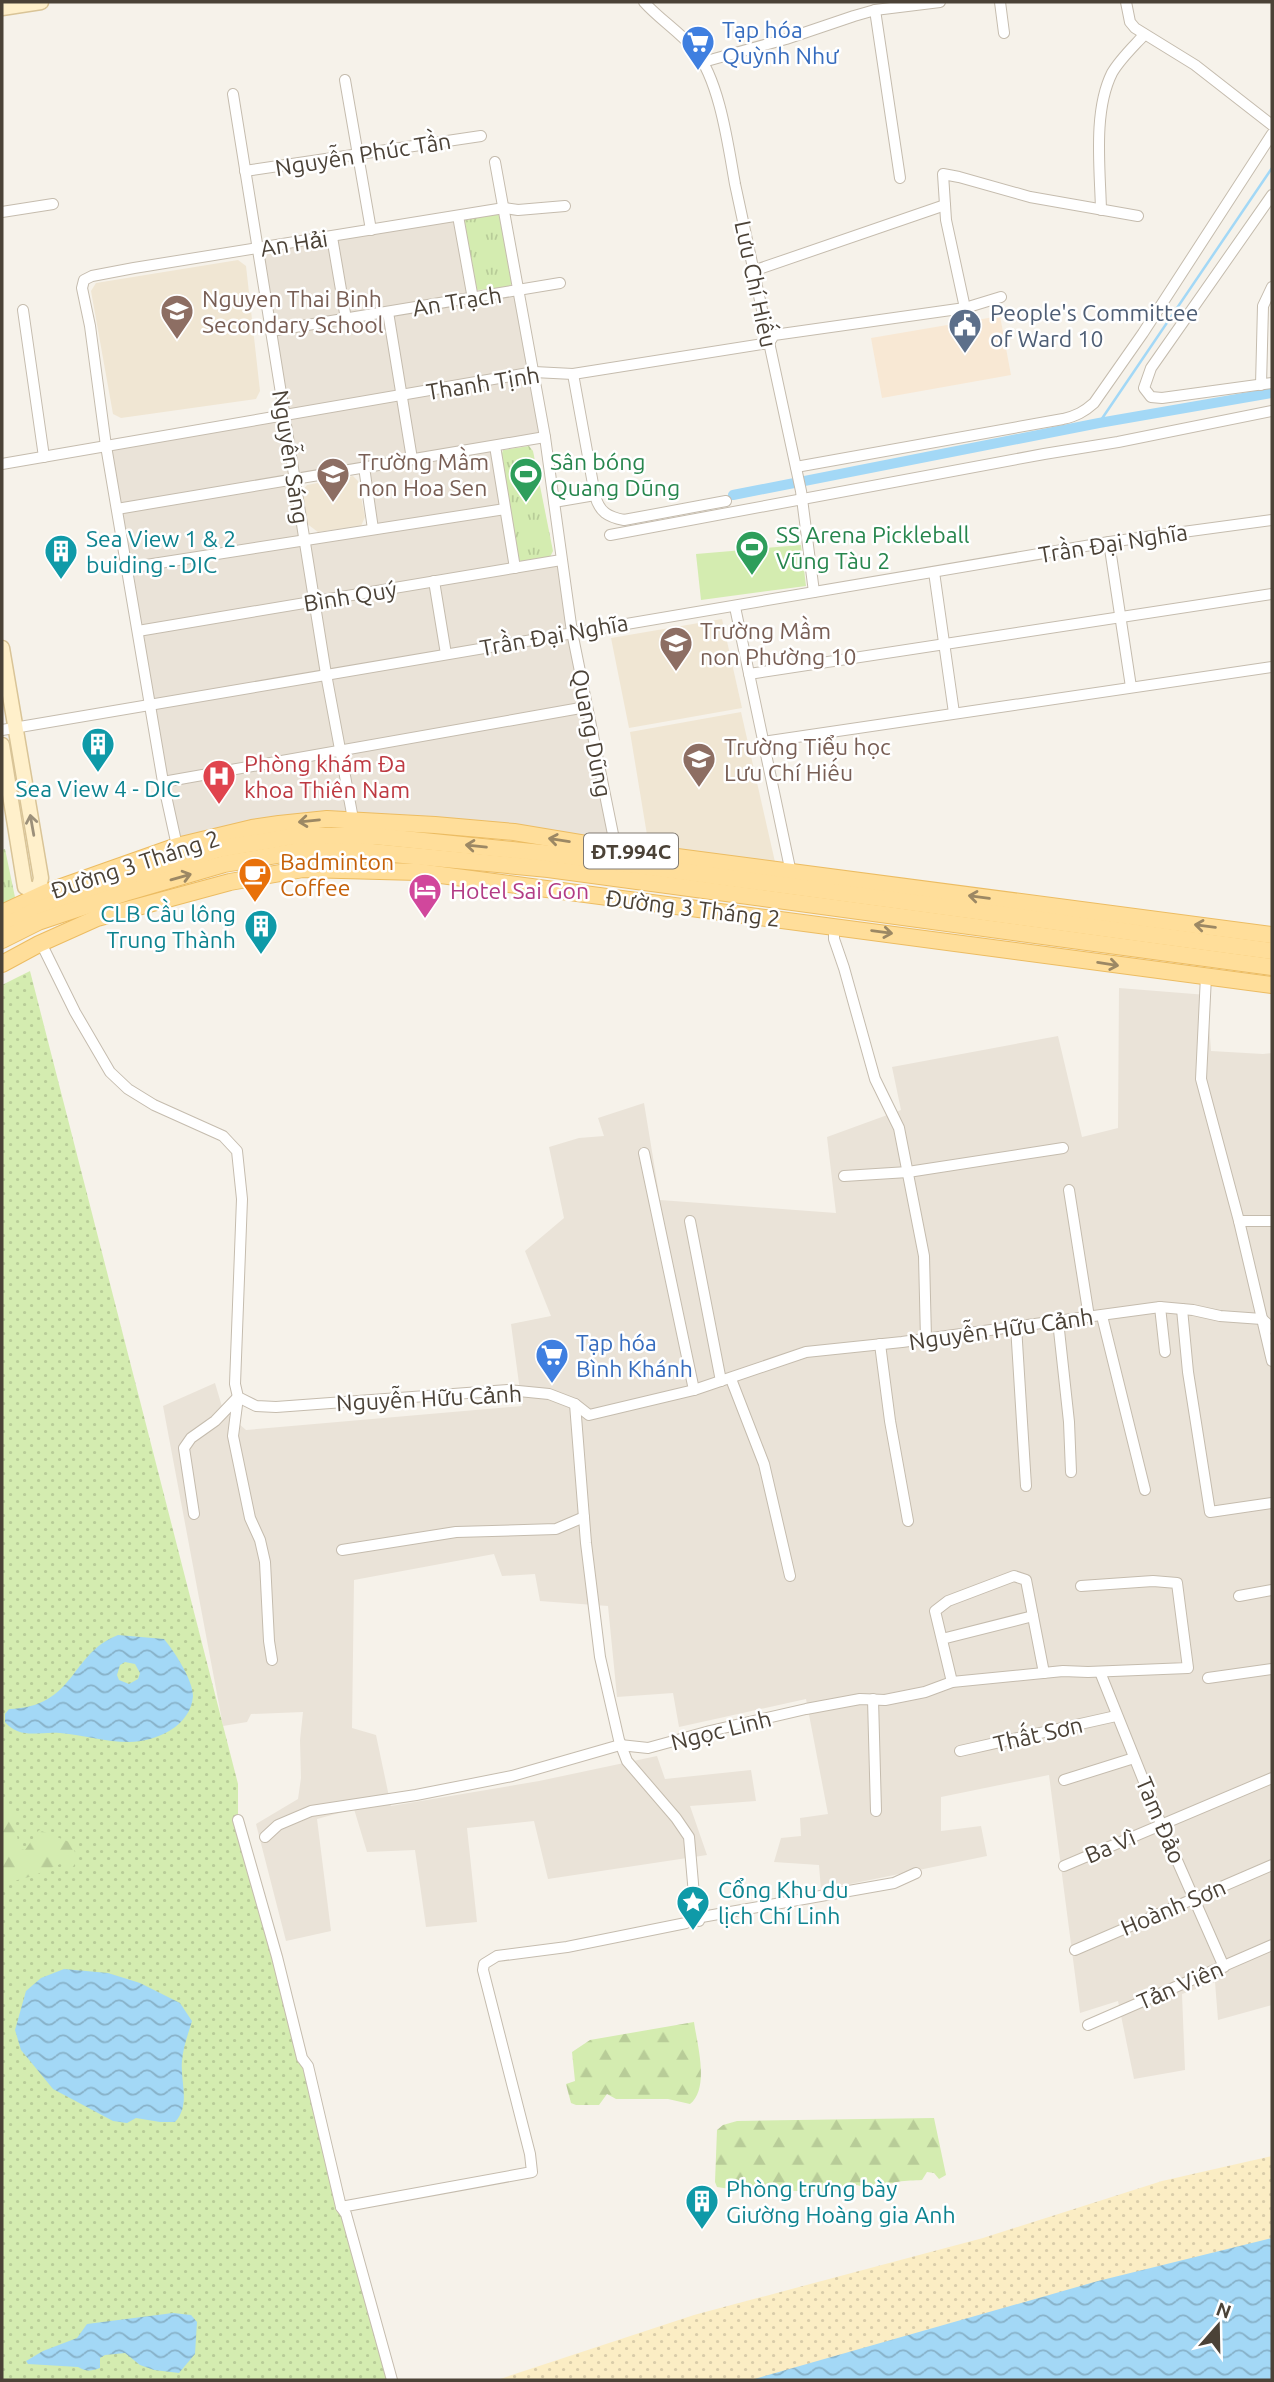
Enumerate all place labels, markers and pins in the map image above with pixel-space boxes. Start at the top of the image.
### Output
place label: Tạp hóa Quỳnh Như [722,17,840,68]
supermarket icon: Tạp hóa Quỳnh Như [679,23,717,72]
place label: Nguyen Thai Binh Secondary School [202,286,384,337]
school or university icon: Nguyen Thai Binh Secondary School [158,292,196,341]
place label: People's Committee of Ward 10 [990,300,1198,351]
public building icon: People's Committee of Ward 10 [946,306,984,355]
place label: Trường Mầm non Hoa Sen [358,446,489,500]
place label: Sân bóng Quang Dũng [550,449,680,500]
school or university icon: Trường Mầm non Hoa Sen [314,455,352,504]
sports icon: Sân bóng Quang Dũng [507,455,545,504]
place label: SS Arena Pickleball Vũng Tàu 2 [776,522,970,573]
place label: Sea View 1 & 2 buiding - DIC [86,526,236,577]
sports icon: SS Arena Pickleball Vũng Tàu 2 [733,528,771,577]
building icon: Sea View 1 & 2 buiding - DIC [42,532,80,581]
place label: Trường Mầm non Phường 10 [700,615,857,669]
school or university icon: Trường Mầm non Phường 10 [657,624,695,673]
building icon: Sea View 4 - DIC [79,725,117,774]
place label: Trường Tiểu học Lưu Chí Hiếu [724,734,891,785]
school or university icon: Trường Tiểu học Lưu Chí Hiếu [680,740,718,789]
place label: Phòng khám Đa khoa Thiên Nam [244,751,410,802]
hospital icon: Phòng khám Đa khoa Thiên Nam [200,757,238,806]
place label: Sea View 4 - DIC [16,776,180,801]
place label: Badminton Coffee [280,849,394,900]
cafe icon: Badminton Coffee [236,855,274,904]
hotel icon: Hotel Sai Gon [406,871,444,920]
place label: Hotel Sai Gon [450,878,589,903]
place label: CLB Cầu lông Trung Thành [100,898,236,952]
building icon: CLB Cầu lông Trung Thành [242,907,280,956]
place label: Tạp hóa Bình Khánh [576,1330,693,1381]
supermarket icon: Tạp hóa Bình Khánh [533,1336,571,1385]
place label: Cổng Khu du lịch Chí Linh [718,1877,849,1928]
place icon: Cổng Khu du lịch Chí Linh [674,1883,712,1932]
place label: Phòng trưng bày Giường Hoàng gia Anh [726,2176,956,2227]
building icon: Phòng trưng bày Giường Hoàng gia Anh [683,2182,721,2231]

